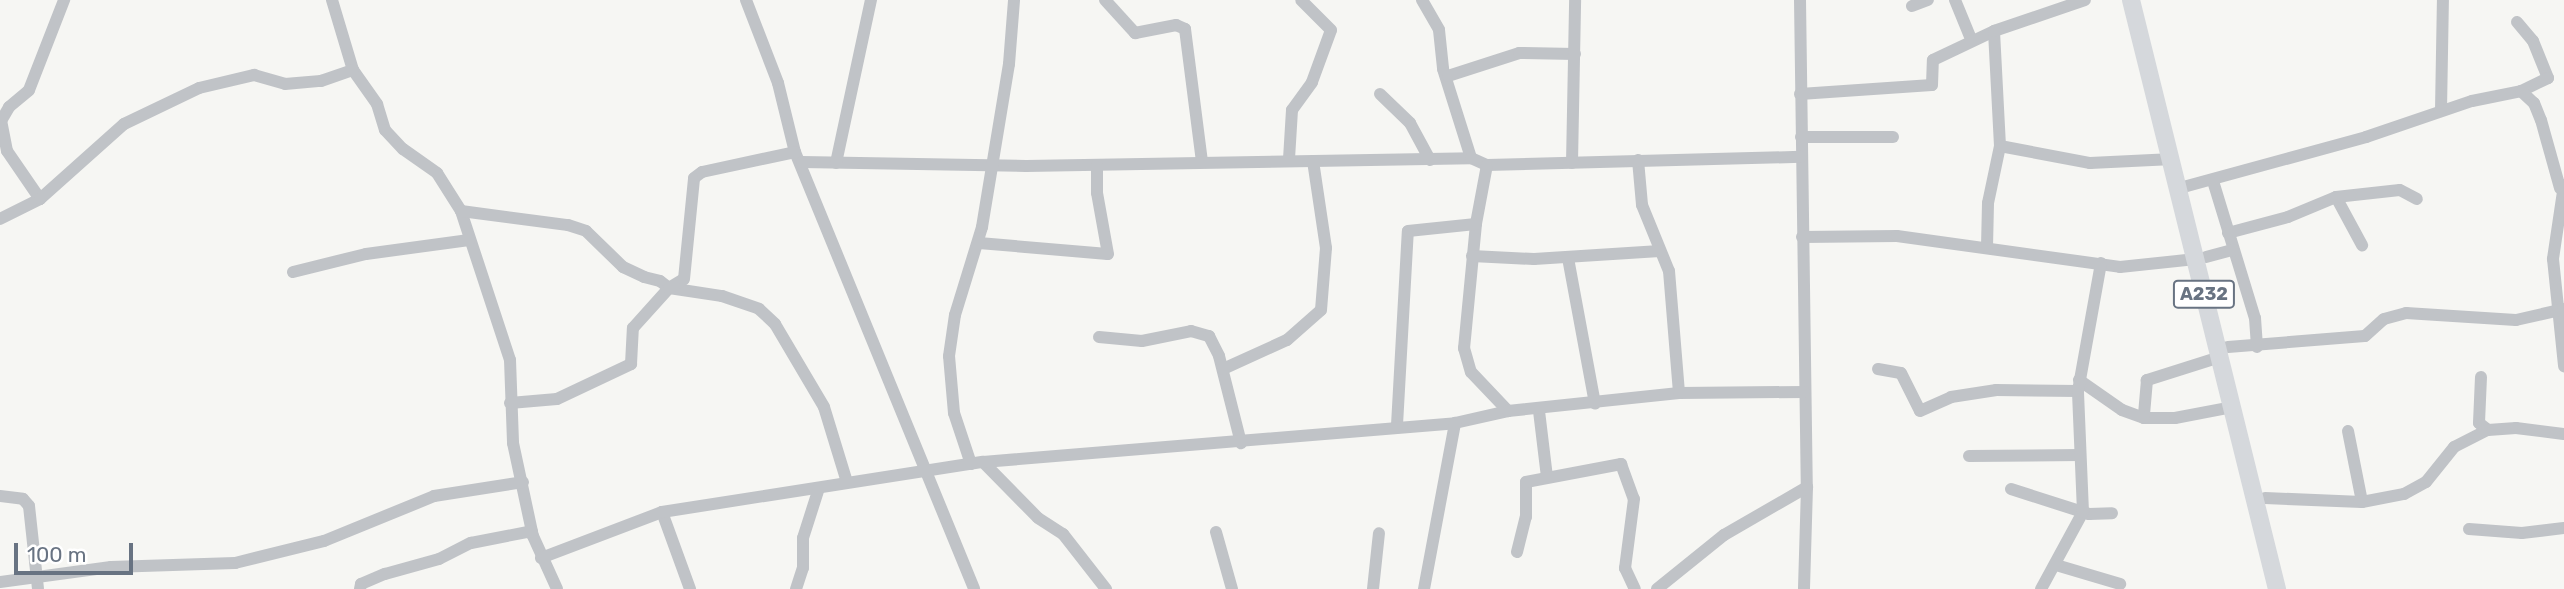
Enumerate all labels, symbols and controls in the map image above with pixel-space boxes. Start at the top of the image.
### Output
road number: A232 [2172,280,2236,308]
scale bar [18,530,136,574]
text: 100 m [27,542,86,567]

